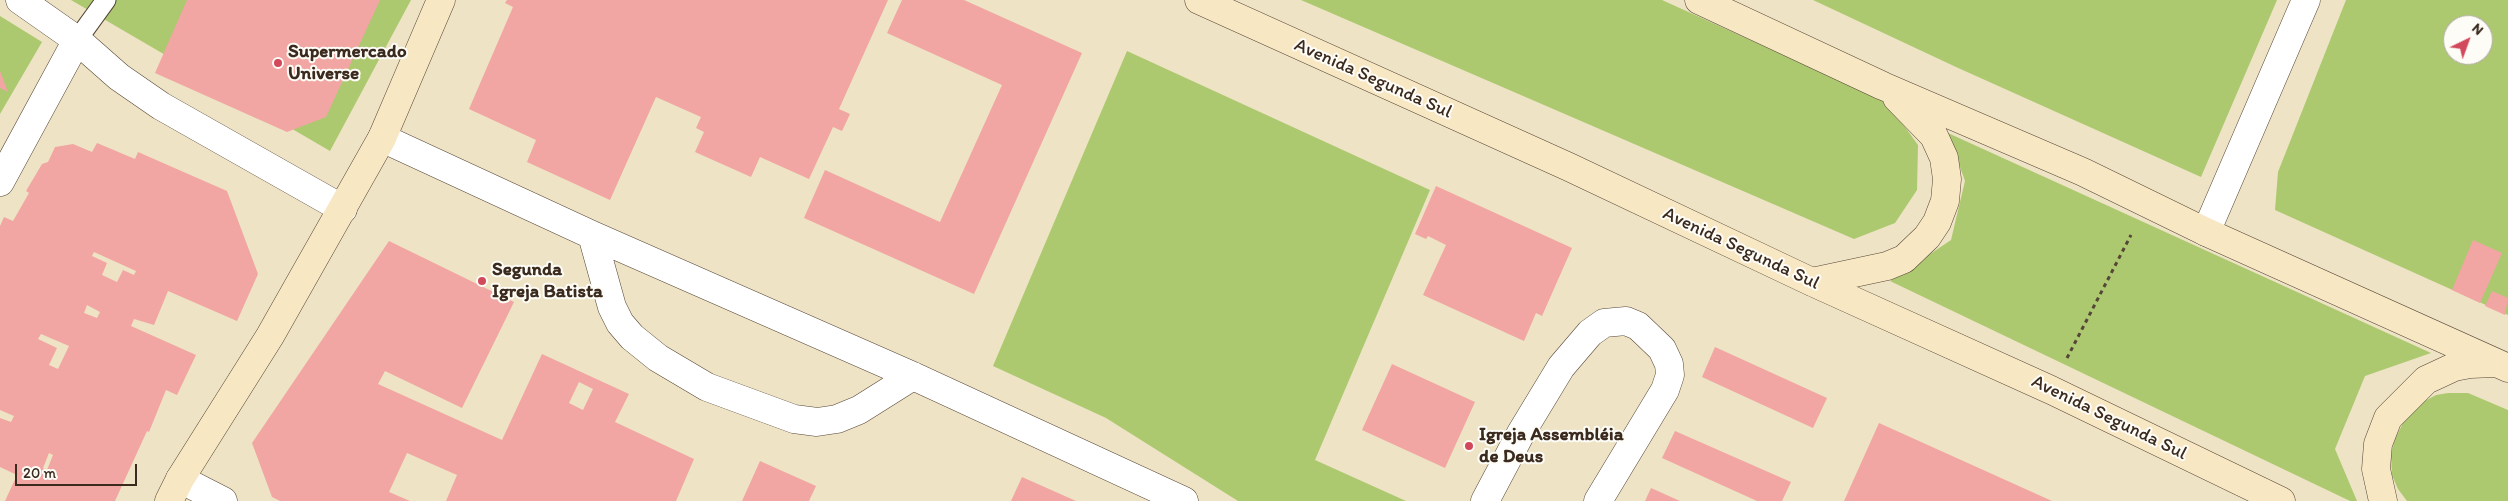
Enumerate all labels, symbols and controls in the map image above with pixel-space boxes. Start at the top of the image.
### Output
north arrow [2443,15,2493,65]
text: N [2468,20,2487,39]
street label: Avenida Segunda Sul [1291,34,1455,124]
place label: Supermercado Universe [288,41,407,85]
marker: Supermercado Universe [272,57,284,69]
street label: Avenida Segunda Sul [1659,203,1823,295]
place label: Segunda Igreja Batista [492,259,603,303]
marker: Segunda Igreja Batista [476,275,488,287]
street label: Avenida Segunda Sul [2027,370,2191,466]
place label: Igreja Assembléia de Deus [1479,424,1624,468]
marker: Igreja Assembléia de Deus [1463,440,1475,452]
scale bar [18,454,140,486]
text: 20 m [23,464,56,482]

